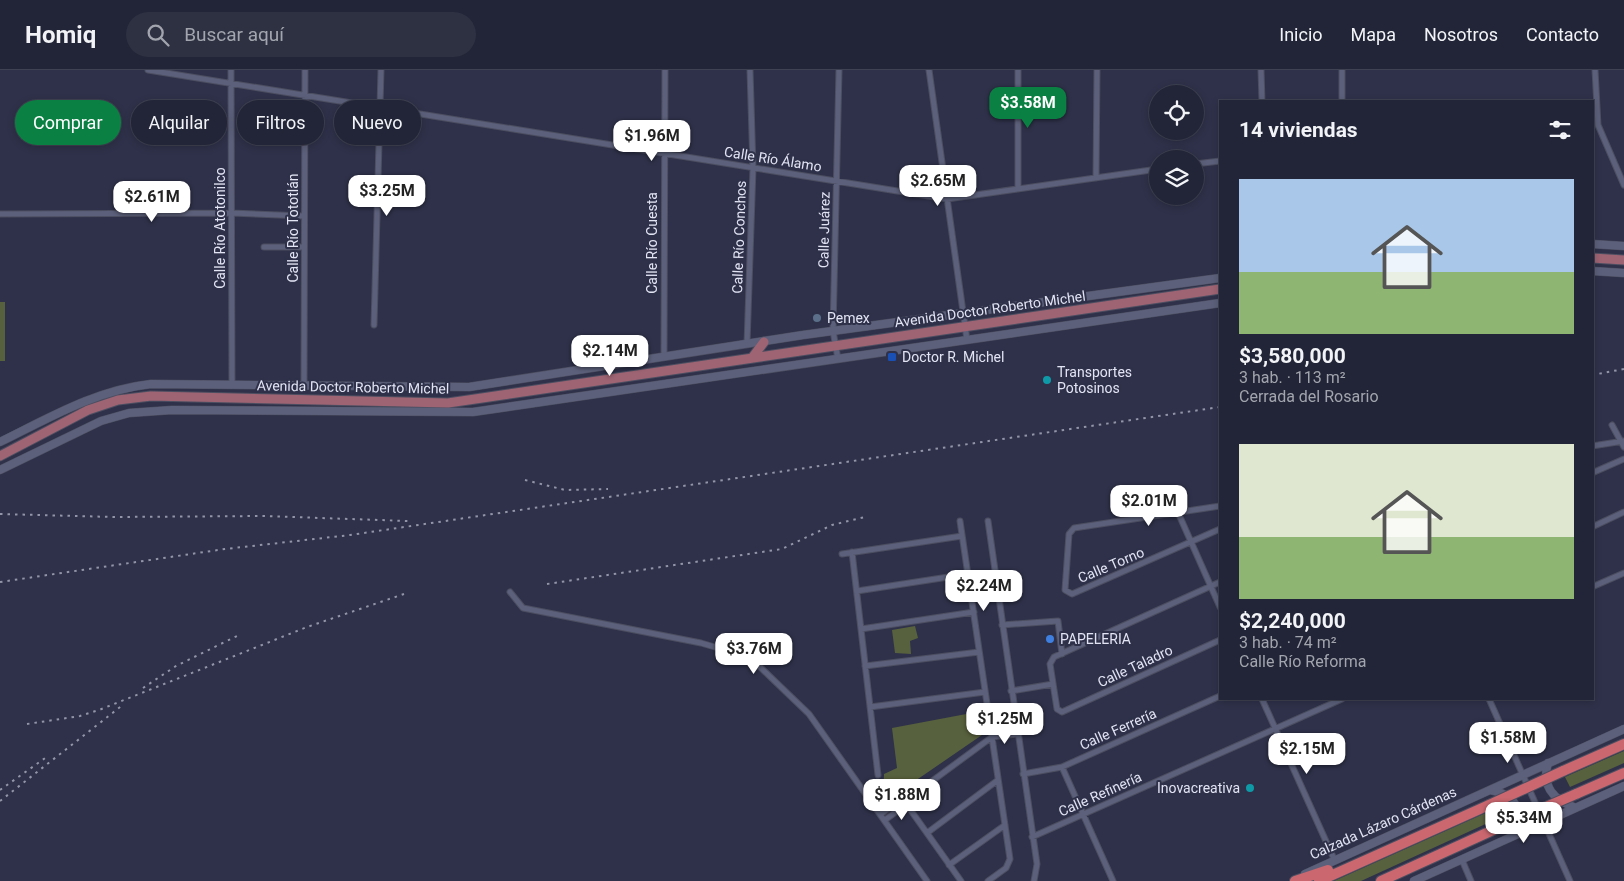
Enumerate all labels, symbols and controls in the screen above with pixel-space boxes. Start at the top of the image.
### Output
search box [126,12,476,57]
text: Homiq [25,21,96,49]
icon: search [144,21,172,49]
text: Buscar aquí [184,23,284,46]
text: Inicio [1279,24,1323,45]
text: Mapa [1351,24,1396,45]
text: Nosotros [1424,24,1498,45]
text: Contacto [1526,24,1599,45]
map controls [1149,85,1204,205]
button: locate [1149,85,1204,140]
pin: $3.58M [987,87,1069,129]
text: $3.58M [1000,93,1056,112]
chip: Comprar [15,100,121,145]
chip: Alquilar [131,100,227,145]
chip: Filtros [237,100,324,145]
chip: Nuevo [334,100,421,145]
icon: filters [1546,116,1574,144]
text: 14 viviendas [1239,118,1358,142]
pin: $1.96M [611,119,693,162]
text: $1.96M [624,126,680,145]
street label: Calle Río Álamo [723,142,823,175]
button: layers [1149,150,1204,205]
pin: $2.65M [897,164,979,207]
street label: Calle Río Atotonilco [212,167,228,289]
text: $2.65M [910,171,966,190]
street label: Calle Río Tototlán [285,173,301,283]
pin: $3.25M [346,174,428,217]
pin: $2.61M [111,180,193,223]
street label: Calle Río Conchos [729,180,749,294]
text: $3.25M [359,181,415,200]
text: $2.61M [124,187,180,206]
street label: Calle Río Cuesta [644,192,660,294]
street label: Calle Juárez [815,192,833,268]
icon: home [1362,212,1452,302]
street label: Avenida Doctor Roberto Michel [894,288,1086,330]
place label: Pemex [827,310,870,326]
marker: Pemex [811,312,823,324]
pin: $2.14M [569,334,651,377]
text: $2.14M [582,341,638,360]
text: $3,580,000 [1239,344,1346,368]
place label: Doctor R. Michel [902,349,1004,365]
marker: Doctor R. Michel [886,351,898,363]
place label: Transportes Potosinos [1057,364,1132,396]
text: 3 hab. · 113 m² [1239,368,1346,387]
marker: Transportes Potosinos [1041,374,1053,386]
street label: Avenida Doctor Roberto Michel [257,377,449,397]
text: Cerrada del Rosario [1239,387,1379,406]
icon: home [1362,477,1452,567]
pin: $2.01M [1108,484,1190,527]
text: $2.01M [1121,491,1177,510]
street label: Calle Torno [1076,544,1146,586]
pin: $2.24M [943,570,1025,612]
text: $2.24M [956,576,1012,595]
text: $2,240,000 [1239,609,1346,633]
place label: PAPELERIA [1060,631,1131,647]
pin: $3.76M [713,632,795,675]
marker: PAPELERIA [1044,633,1056,645]
text: 3 hab. · 74 m² [1239,633,1337,652]
text: $3.76M [726,639,782,658]
street label: Calle Taladro [1095,642,1175,690]
text: Calle Río Reforma [1239,652,1366,671]
pin: $1.25M [964,702,1046,745]
street label: Calle Ferrería [1077,705,1159,753]
text: $1.25M [977,709,1033,728]
pin: $1.58M [1467,722,1549,764]
text: $1.58M [1480,728,1536,747]
pin: $2.15M [1266,732,1348,775]
text: $2.15M [1279,739,1335,758]
street label: Calle Refinería [1056,769,1144,819]
pin: $1.88M [861,778,943,821]
place label: Inovacreativa [1157,780,1240,796]
marker: Inovacreativa [1244,782,1256,794]
street label: Calzada Lázaro Cárdenas [1307,783,1459,863]
text: $1.88M [874,785,930,804]
pin: $5.34M [1483,802,1565,844]
text: $5.34M [1496,808,1552,827]

